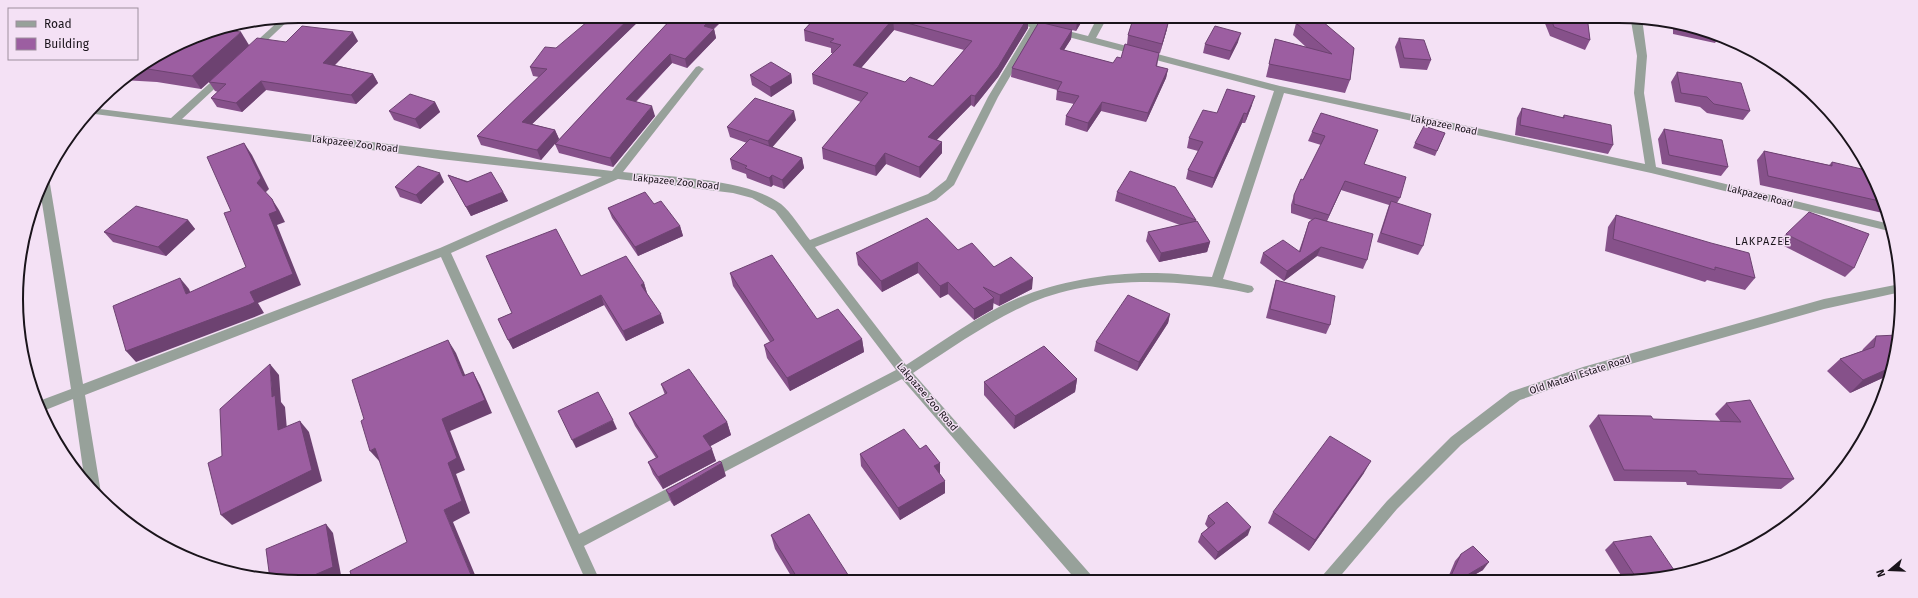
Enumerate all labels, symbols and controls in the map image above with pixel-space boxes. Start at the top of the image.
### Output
legend [8,8,138,60]
text: Road [44,17,72,31]
text: Building [44,37,90,51]
street label: Lakpazee Road [1410,112,1478,138]
street label: Lakpazee Zoo Road [311,133,399,155]
street label: Lakpazee Zoo Road [632,171,720,193]
street label: Lakpazee Road [1726,182,1794,210]
district label: LAKPAZEE [1735,235,1791,248]
street label: Old Matadi Estate Road [1528,353,1632,397]
street label: Lakpazee Zoo Road [894,360,960,434]
north arrow [1870,550,1910,590]
text: N [1874,568,1888,579]

